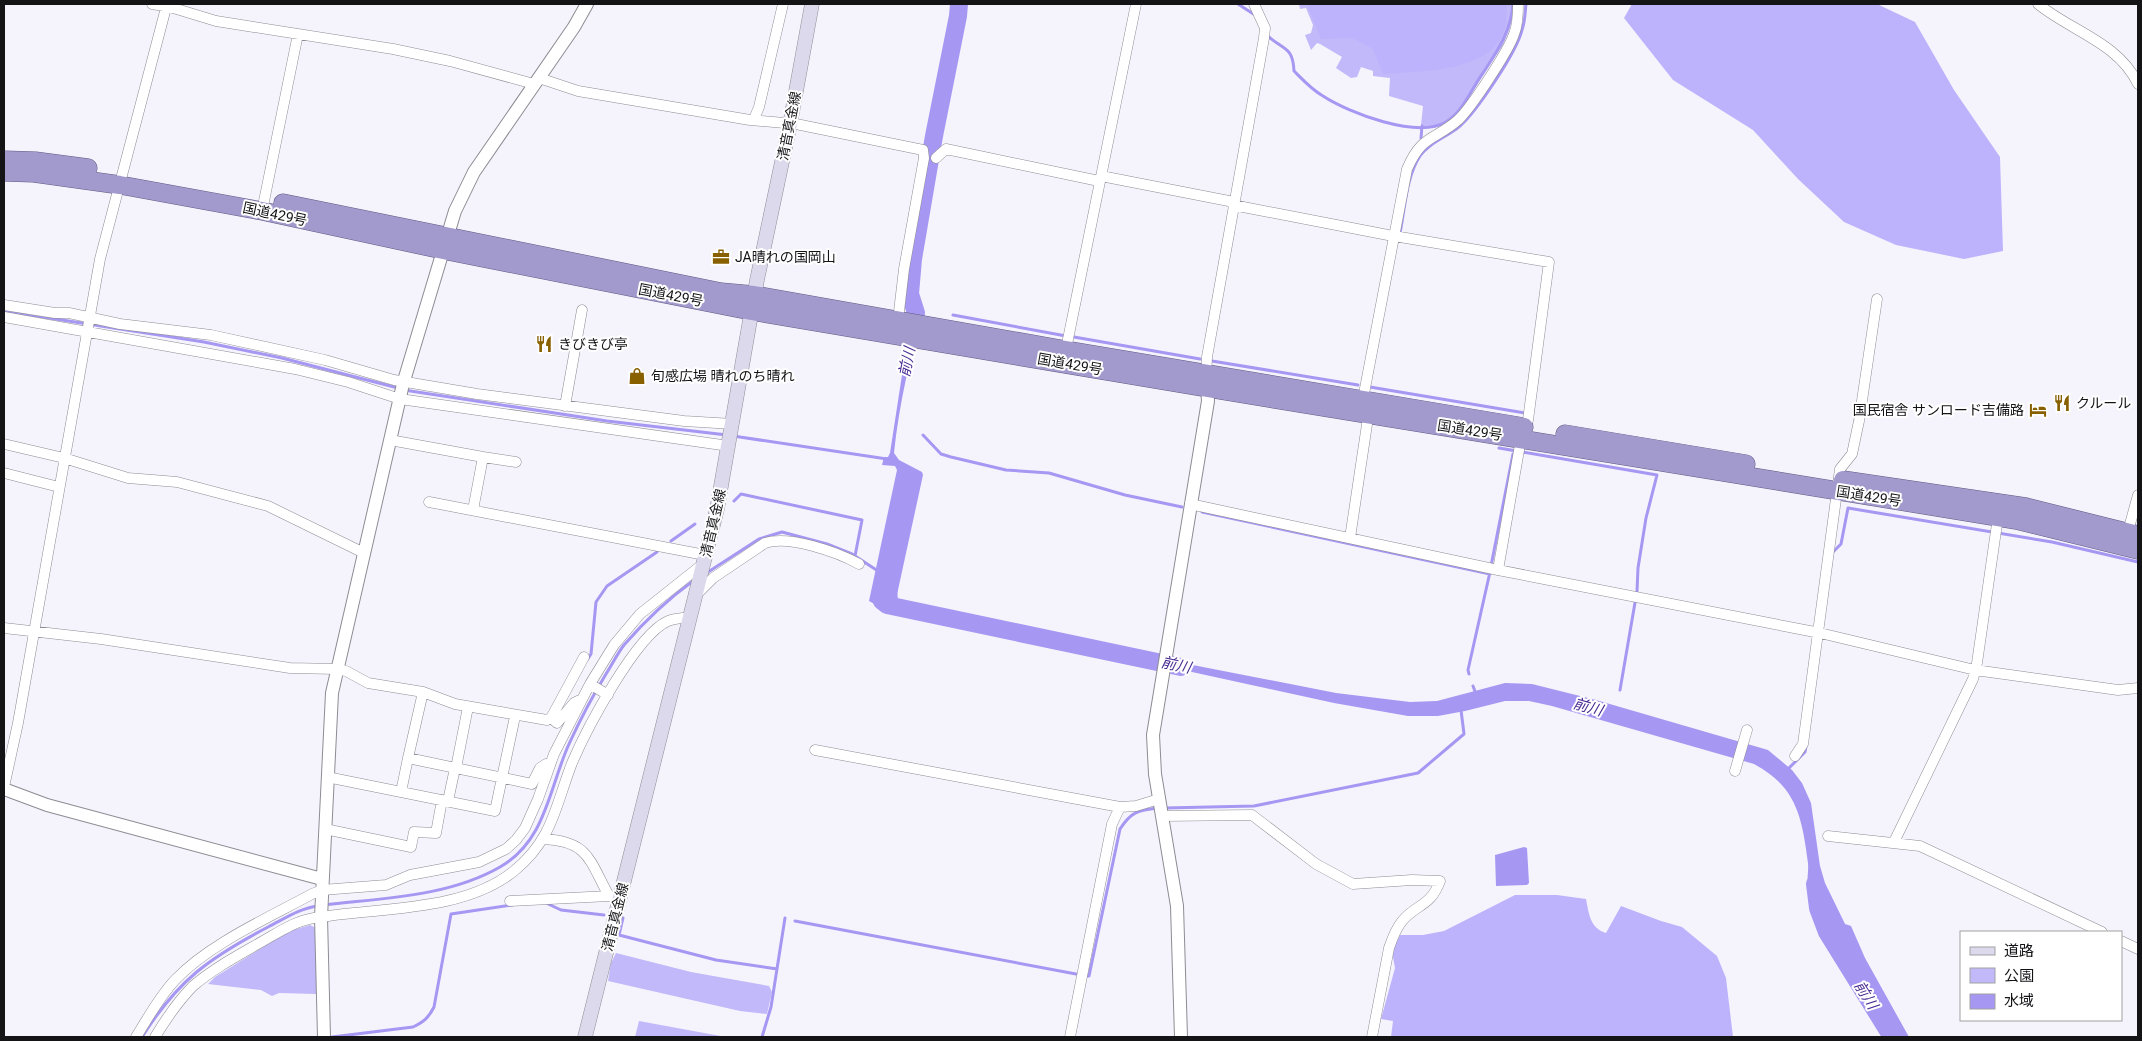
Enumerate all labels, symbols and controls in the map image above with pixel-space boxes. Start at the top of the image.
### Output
street label: 清音真金線 [774,90,804,162]
street label: 国道429号 [241,199,309,229]
office icon: JA晴れの国岡山 [711,247,731,267]
place label: JA晴れの国岡山 [735,249,836,265]
street label: 国道429号 [637,281,705,309]
restaurant icon: きびきび亭 [534,334,554,354]
place label: きびきび亭 [558,336,628,352]
water label: 前川 [895,344,919,378]
street label: 国道429号 [1036,350,1104,378]
shop icon: 旬感広場 晴れのち晴れ [627,366,647,386]
place label: 旬感広場 晴れのち晴れ [651,368,794,384]
restaurant icon: クルール [2052,393,2072,413]
place label: クルール [2076,395,2132,411]
hotel icon: 国民宿舎 サンロード吉備路 [2028,400,2048,420]
place label: 国民宿舎 サンロード吉備路 [1853,402,2024,418]
street label: 国道429号 [1436,417,1504,443]
street label: 国道429号 [1835,483,1903,509]
street label: 清音真金線 [697,487,729,559]
water label: 前川 [1159,653,1194,677]
water label: 前川 [1571,694,1607,720]
street label: 清音真金線 [599,881,631,953]
legend [1960,931,2122,1021]
text: 道路 [2004,942,2034,960]
text: 公園 [2004,967,2034,985]
water label: 前川 [1850,978,1883,1014]
text: 水域 [2004,992,2034,1010]

